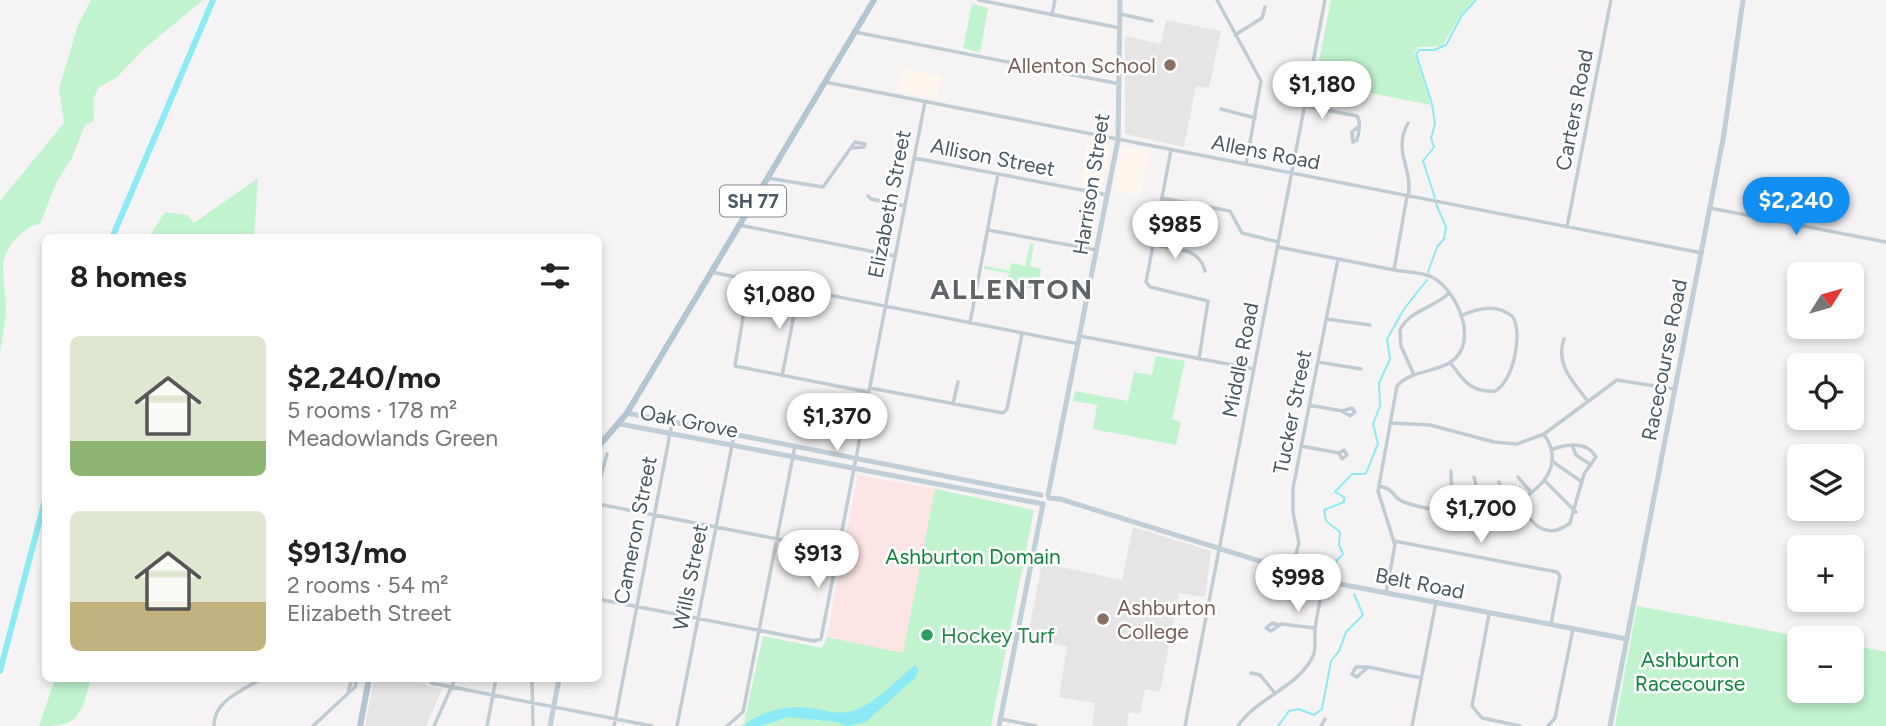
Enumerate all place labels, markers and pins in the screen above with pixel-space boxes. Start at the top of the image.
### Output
place label: Allenton School [1007,53,1156,78]
marker: Allenton School [1162,57,1178,73]
pin: $1,180 [1265,61,1379,121]
pin: $2,240 [1739,177,1853,237]
pin: $985 [1134,202,1216,261]
pin: $1,080 [722,272,836,331]
pin: $1,370 [780,393,894,453]
pin: $1,700 [1424,486,1538,545]
pin: $913 [777,530,859,590]
pin: $998 [1257,554,1339,614]
place label: Ashburton College [1117,595,1216,644]
marker: Ashburton College [1095,611,1111,627]
place label: Hockey Turf [941,623,1055,648]
marker: Hockey Turf [919,627,935,643]

